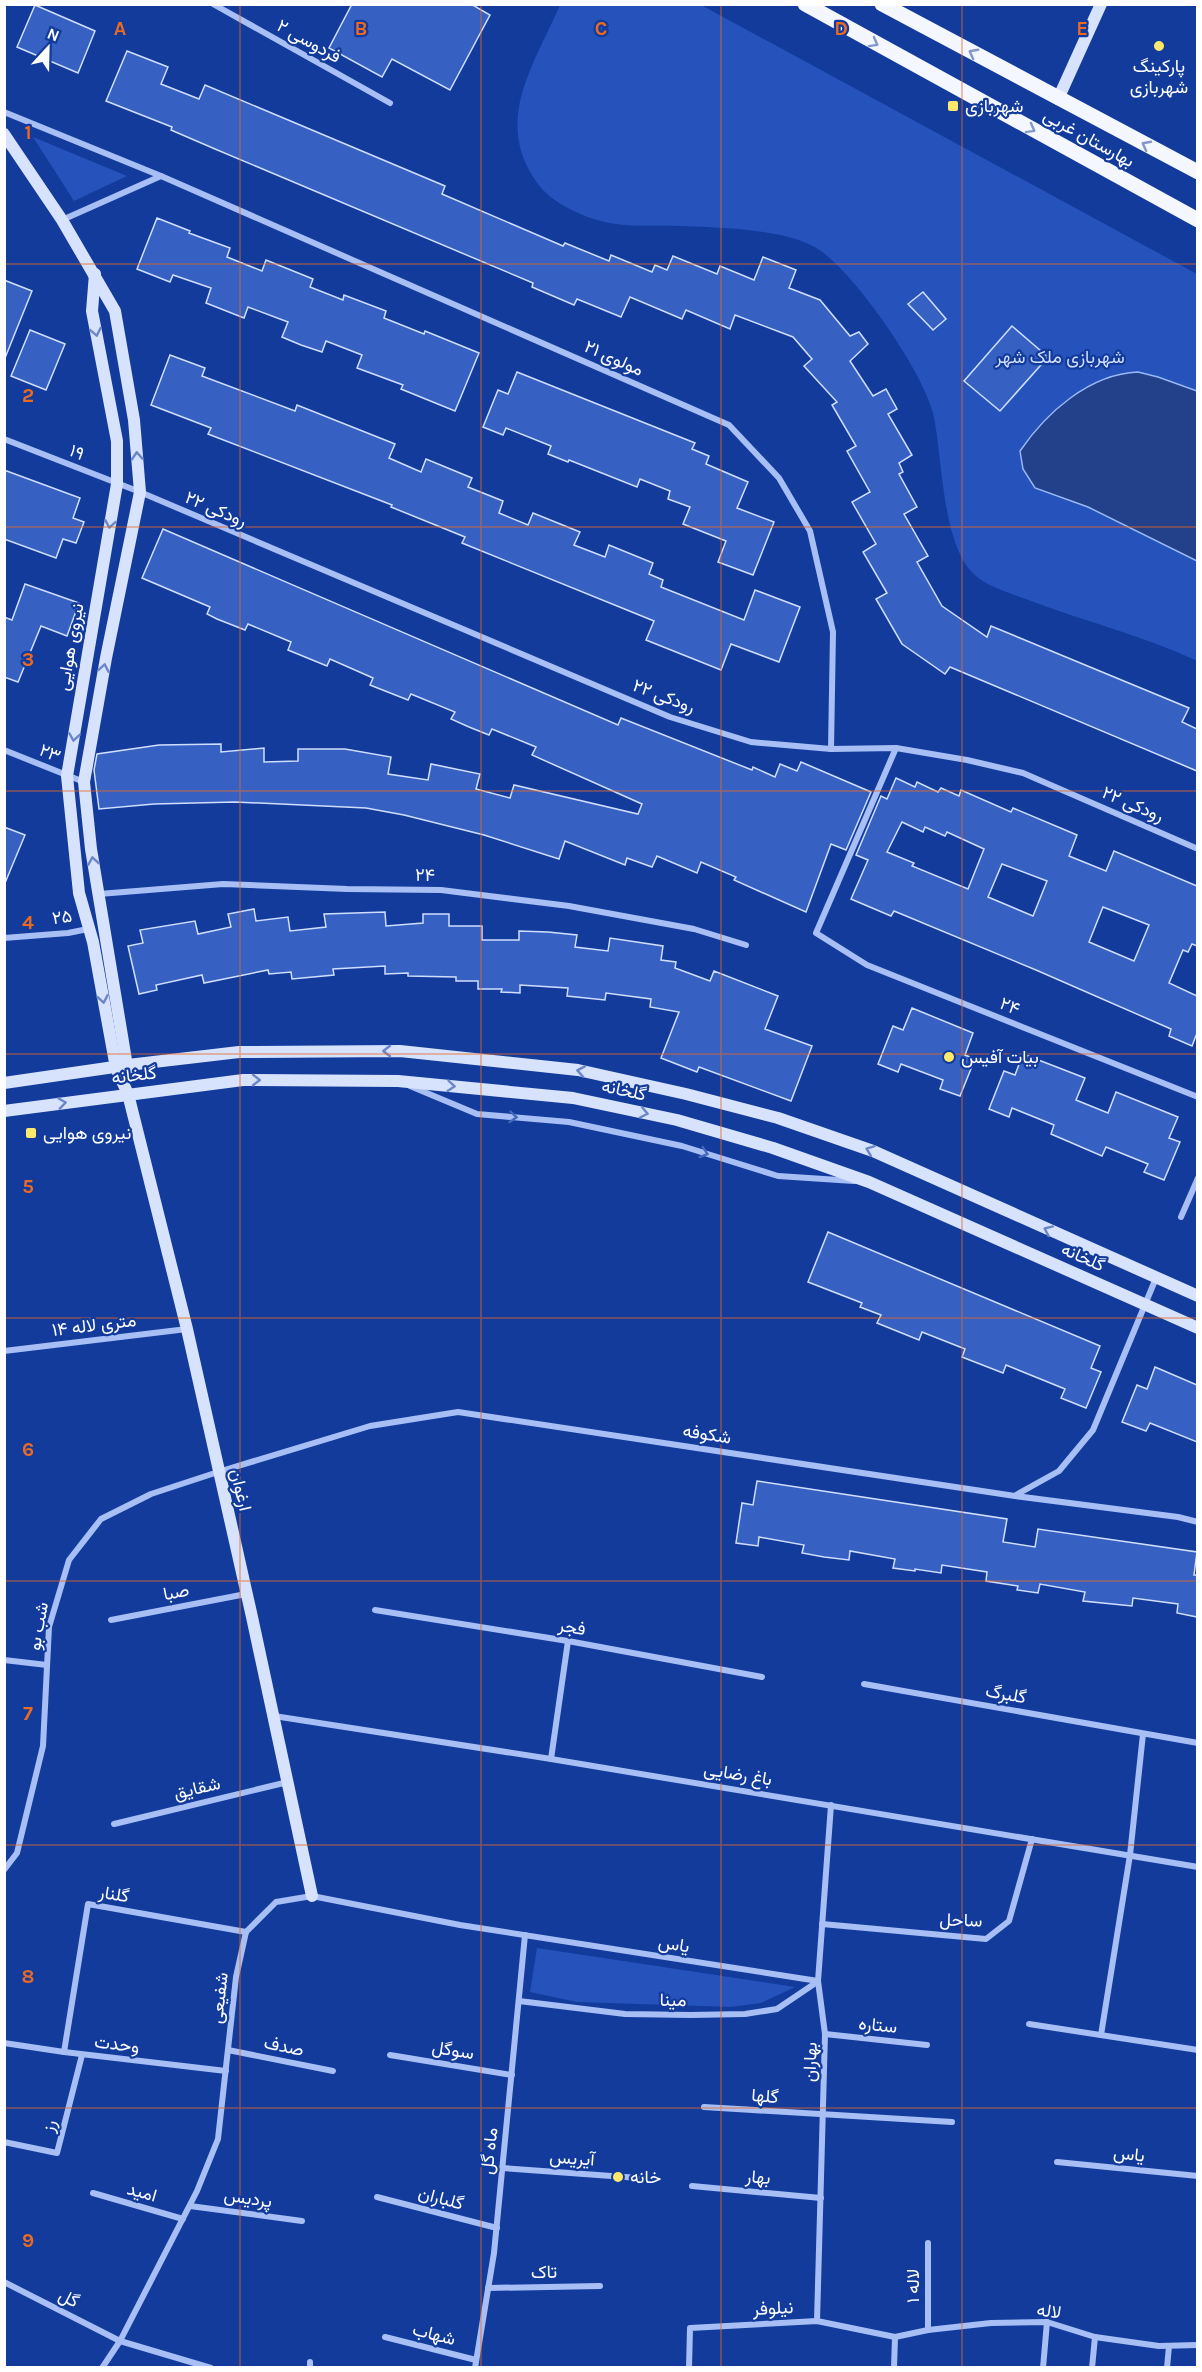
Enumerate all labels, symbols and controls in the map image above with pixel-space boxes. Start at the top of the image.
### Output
street label: فردوسی ۲ [273,14,345,68]
text: A [114,17,127,40]
text: B [355,17,367,40]
text: C [595,17,607,40]
text: D [834,17,848,40]
text: E [1076,17,1088,40]
north arrow [18,18,78,78]
text: N [45,24,62,46]
one-way arrow [868,36,879,47]
marker: پارکینگ شهربازی [1152,39,1166,53]
one-way arrow [968,49,979,61]
place label: پارکینگ شهربازی [1130,55,1188,98]
place label: شهربازی [965,95,1024,117]
marker: شهربازی [946,99,960,113]
street label: بهارستان غربی [1040,104,1138,172]
text: 1 [24,121,32,144]
one-way arrow [1025,121,1035,133]
one-way arrow [1141,140,1152,152]
one-way arrow [89,327,102,337]
street label: مولوی ۲۱ [581,335,647,381]
park label: شهربازی ملک شهر [994,346,1125,368]
text: 2 [22,384,34,407]
street label: ۱۹ [66,439,88,465]
one-way arrow [131,451,144,460]
street label: رودکی ۲۲ [182,486,250,532]
one-way arrow [104,519,117,529]
street label: نیروی هوایی [51,602,89,692]
text: 3 [22,648,34,671]
one-way arrow [97,663,110,673]
street label: رودکی ۲۲ [630,674,698,718]
one-way arrow [68,733,80,742]
street label: ۲۳ [36,739,64,767]
street label: رودکی ۲۲ [1099,781,1167,827]
one-way arrow [87,856,100,866]
street label: ۲۴ [415,864,435,886]
street label: ۲۵ [51,905,73,929]
text: 4 [22,911,34,934]
street label: ۲۴ [997,992,1023,1020]
one-way arrow [96,994,109,1004]
one-way arrow [383,1045,392,1057]
place label: بیات آفیس [961,1046,1039,1068]
marker: بیات آفیس [942,1050,956,1064]
street label: گلخانه [110,1061,158,1089]
one-way arrow [577,1065,587,1078]
one-way arrow [251,1074,260,1086]
street label: گلخانه [600,1075,648,1105]
one-way arrow [446,1079,455,1092]
one-way arrow [58,1098,67,1110]
one-way arrow [638,1105,648,1118]
one-way arrow [508,1110,517,1123]
place label: نیروی هوایی [43,1122,131,1144]
marker: نیروی هوایی [24,1126,38,1140]
one-way arrow [865,1145,876,1158]
one-way arrow [698,1146,709,1158]
text: 5 [22,1175,34,1198]
one-way arrow [1044,1225,1055,1237]
street label: گلخانه [1058,1238,1108,1276]
street label: ۱۴ متری لاله [51,1309,137,1341]
street label: شکوفه [681,1419,733,1449]
text: 6 [22,1438,34,1461]
street label: ارغوان [225,1467,257,1513]
street label: صبا [161,1579,191,1605]
street label: شب بو [23,1600,53,1652]
street label: فجر [556,1614,587,1640]
street label: گلبرگ [984,1680,1028,1708]
text: 7 [23,1702,33,1725]
street label: باغ رضایی [702,1758,774,1791]
street label: شقایق [171,1772,223,1804]
street label: گلنار [96,1881,131,1907]
street label: ساحل [939,1908,983,1932]
street label: یاس [657,1931,691,1957]
text: 8 [22,1965,34,1988]
street label: شفیعی [205,1971,233,2025]
street label: مینا [659,1989,687,2011]
street label: ستاره [857,2012,899,2038]
street label: وحدت [93,2030,141,2058]
street label: صدف [262,2031,306,2061]
street label: سوگل [430,2036,476,2064]
street label: بهاران [798,2041,822,2083]
street label: گلها [751,2084,779,2108]
street label: رز [37,2117,61,2135]
street label: ماه گل [476,2126,502,2176]
street label: یاس [1112,2141,1146,2167]
street label: آیریس [549,2145,597,2171]
street label: بهار [744,2165,771,2189]
place label: خانه [630,2166,661,2188]
marker: خانه [611,2170,625,2184]
street label: امید [125,2177,159,2207]
street label: گلباران [416,2181,466,2215]
street label: پردیس [222,2184,273,2213]
text: 9 [22,2229,34,2252]
street label: تاک [531,2261,557,2283]
street label: لاله ۱ [902,2269,924,2303]
street label: گل [55,2284,83,2312]
street label: نیلوفر [751,2296,794,2320]
street label: لاله [1035,2298,1063,2324]
street label: شهاب [410,2318,458,2350]

